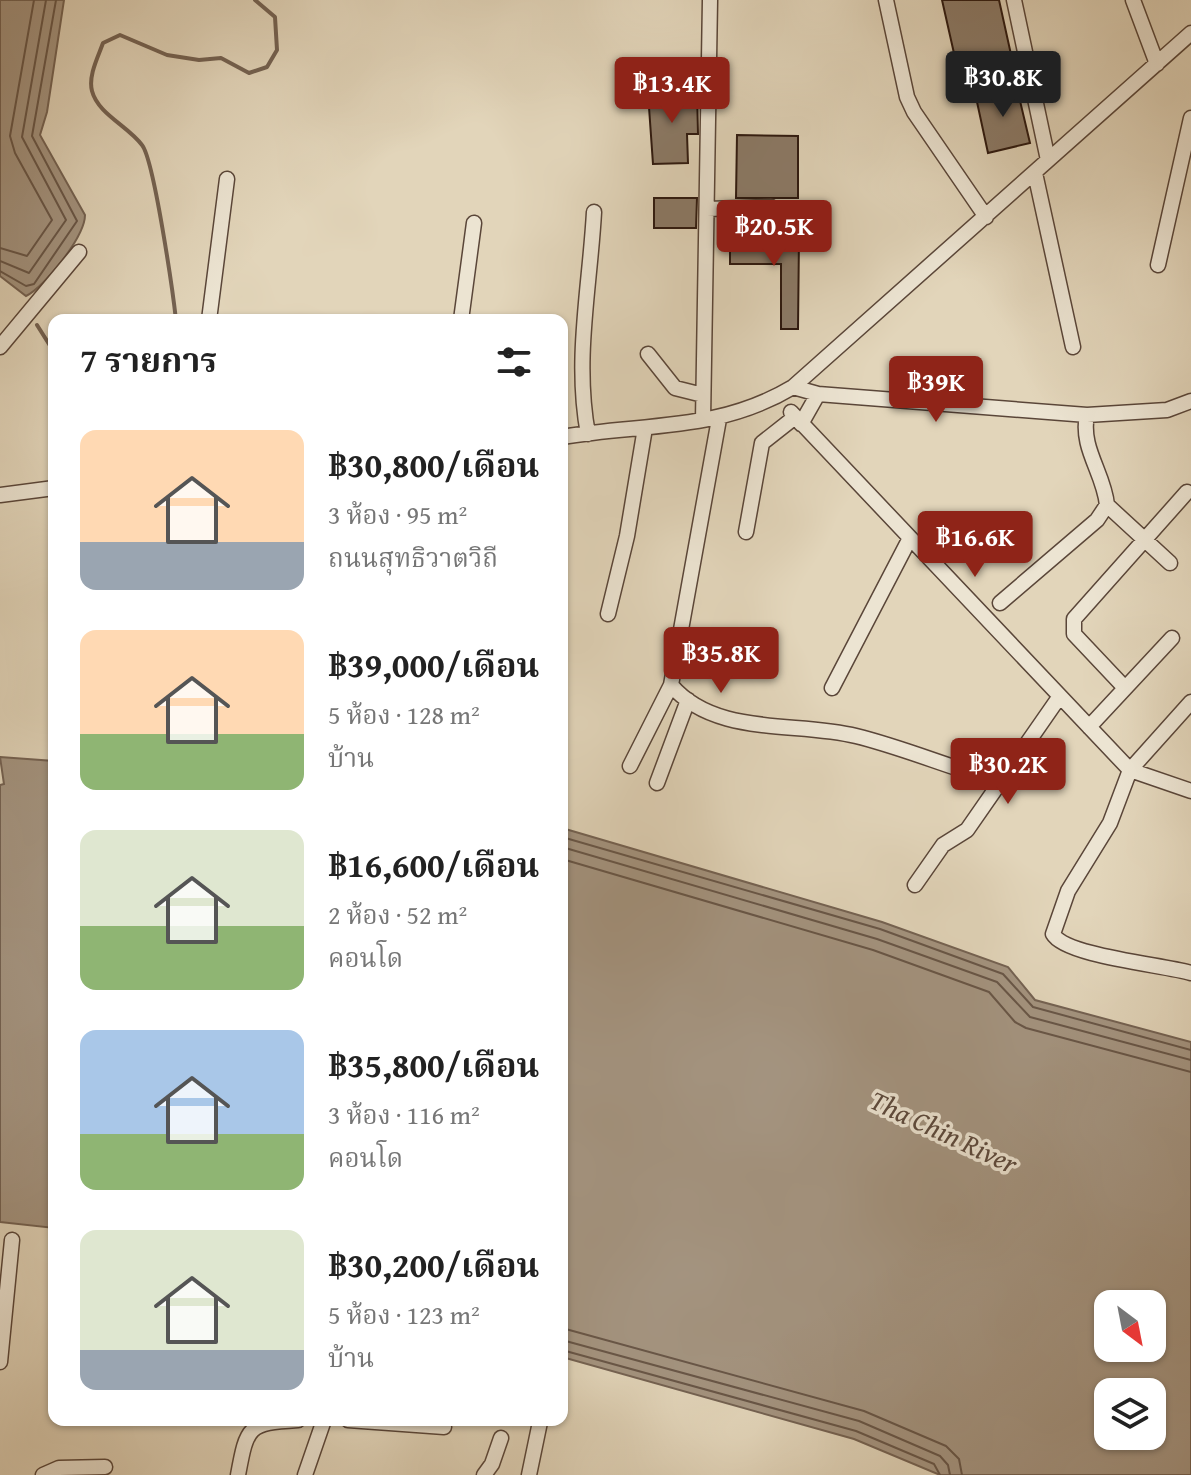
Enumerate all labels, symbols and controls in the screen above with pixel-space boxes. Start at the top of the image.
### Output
pin: ฿30.8K [938,51,1068,119]
pin: ฿13.4K [607,57,737,125]
text: ฿30.8K [964,57,1042,96]
text: ฿13.4K [633,63,711,102]
pin: ฿20.5K [709,200,839,268]
text: ฿20.5K [735,206,813,245]
text: 7 รายการ [80,335,217,384]
icon: filters [492,340,536,384]
pin: ฿39K [889,356,983,424]
text: ฿39K [907,362,965,401]
text: ฿30,800/เดือน [328,440,539,489]
icon: home [144,462,240,558]
text: 3 ห้อง · 95 m² [328,495,467,534]
pin: ฿16.6K [910,511,1040,579]
text: ฿16.6K [936,517,1014,556]
text: ถนนสุทธิวาตวิถี [328,538,498,577]
pin: ฿35.8K [656,627,786,695]
text: ฿35.8K [682,633,760,672]
text: ฿39,000/เดือน [328,640,539,689]
icon: home [144,662,240,758]
text: 5 ห้อง · 128 m² [328,695,480,734]
text: บ้าน [328,738,374,777]
pin: ฿30.2K [943,738,1073,806]
text: ฿30.2K [969,744,1047,783]
text: ฿16,600/เดือน [328,840,539,889]
icon: home [144,862,240,958]
text: 2 ห้อง · 52 m² [328,895,467,934]
text: คอนโด [328,938,403,977]
text: ฿35,800/เดือน [328,1040,539,1089]
icon: home [144,1062,240,1158]
water label: Tha Chin River [863,1079,1026,1184]
text: 3 ห้อง · 116 m² [328,1095,480,1134]
text: คอนโด [328,1138,403,1177]
text: ฿30,200/เดือน [328,1240,539,1289]
icon: home [144,1262,240,1358]
north arrow [1094,1290,1166,1362]
map controls [1094,1290,1166,1450]
text: 5 ห้อง · 123 m² [328,1295,480,1334]
text: บ้าน [328,1338,374,1377]
button: layers [1094,1378,1166,1450]

